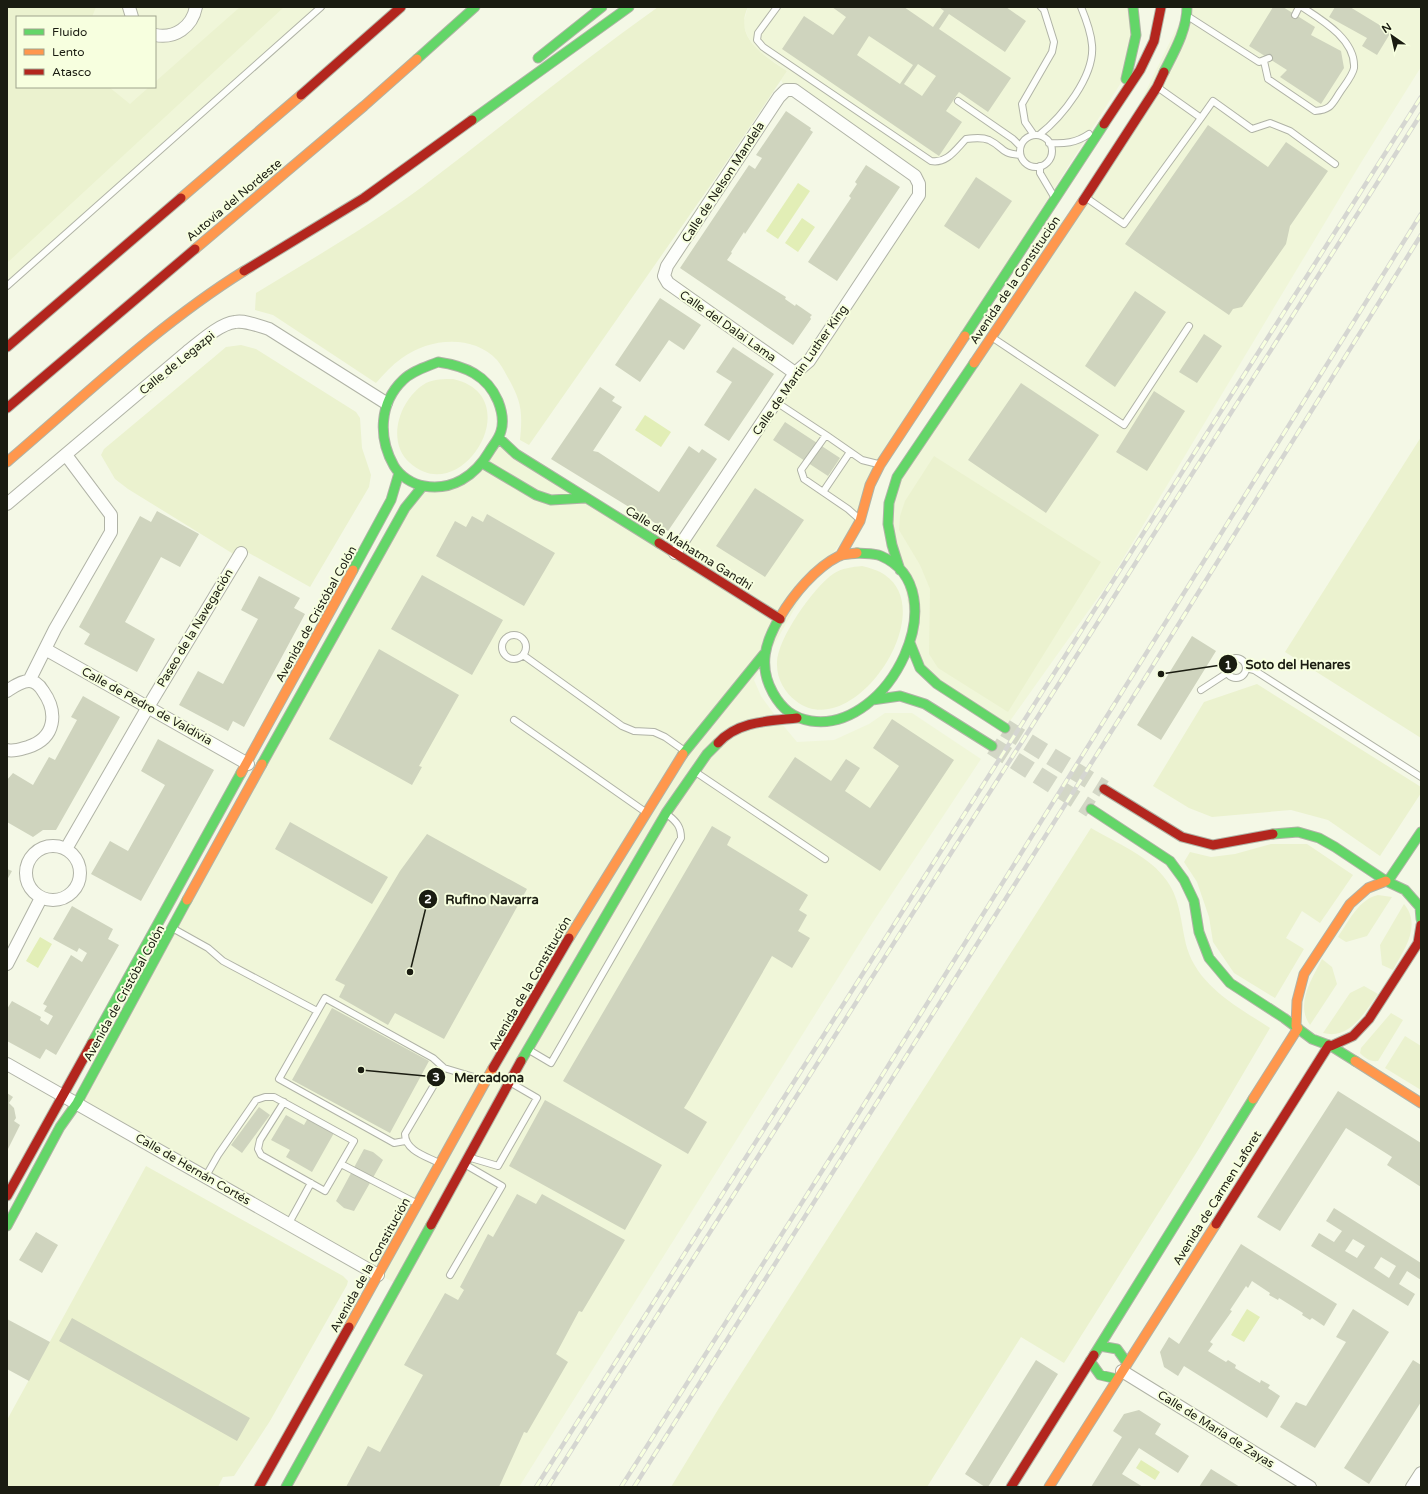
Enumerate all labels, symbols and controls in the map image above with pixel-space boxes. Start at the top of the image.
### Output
legend [16,16,156,88]
north arrow [1372,16,1412,56]
text: N [1379,20,1394,36]
text: Fluido [52,25,87,39]
text: Lento [52,45,85,59]
text: Atasco [52,65,91,79]
street label: Calle de Nelson Mandela [679,119,767,245]
street label: Autovía del Nordeste [184,156,285,244]
street label: Avenida de la Constitución [967,213,1063,347]
street label: Calle del Dalai Lama [677,287,779,365]
street label: Calle de Martin Luther King [750,302,850,438]
street label: Calle de Legazpi [136,328,218,398]
street label: Calle de Mahatma Gandhi [623,503,755,593]
street label: Avenida de Cristóbal Colón [273,543,359,685]
street label: Paseo de la Navegación [154,566,236,690]
callout: Soto del Henares [1218,652,1358,677]
text: Soto del Henares [1246,657,1350,673]
text: 1 [1224,658,1232,672]
street label: Calle de Pedro de Valdivia [79,664,215,748]
callout: Rufino Navarra [418,887,547,912]
text: 2 [424,892,432,906]
text: Rufino Navarra [445,892,539,908]
street label: Avenida de la Constitución [486,914,574,1052]
street label: Avenida de Cristóbal Colón [81,922,167,1064]
callout: Mercadona [426,1065,532,1090]
text: 3 [432,1070,440,1084]
text: Mercadona [454,1070,524,1086]
street label: Avenida de Carmen Laforet [1170,1128,1264,1268]
street label: Calle de Hernán Cortés [133,1130,253,1208]
street label: Avenida de la Constitución [327,1195,413,1335]
street label: Calle de María de Zayas [1155,1387,1277,1471]

